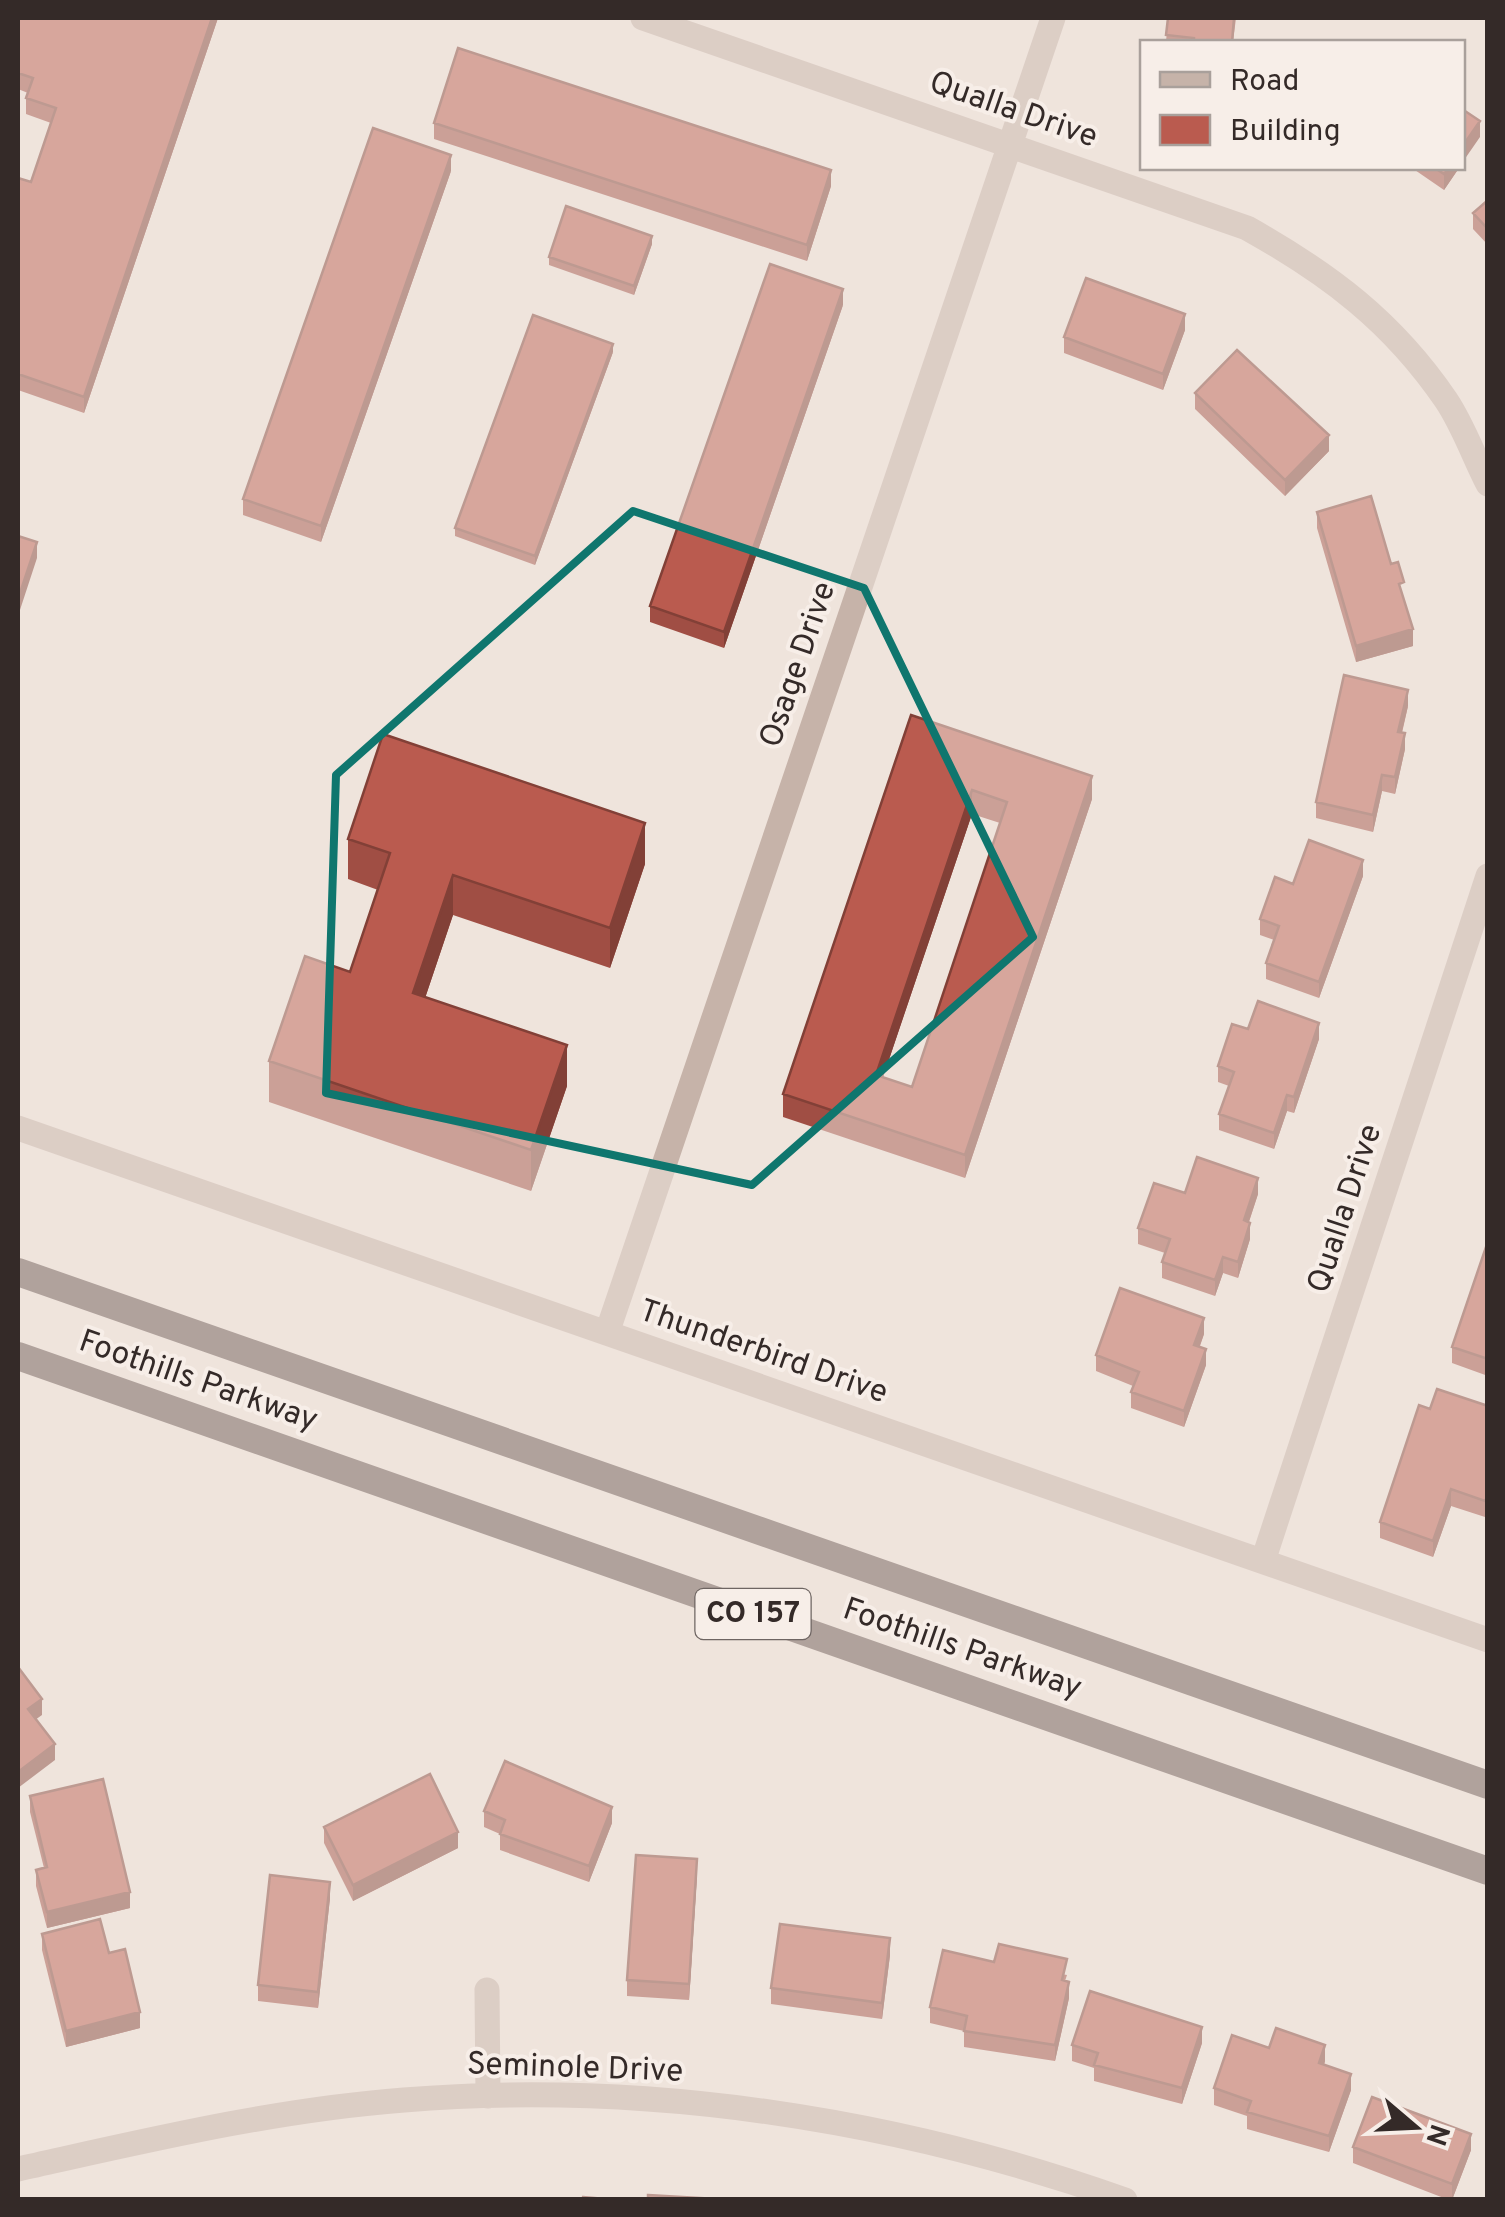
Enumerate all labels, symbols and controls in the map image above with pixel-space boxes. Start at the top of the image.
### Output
legend [1140,40,1465,170]
street label: Qualla Drive [924,64,1102,158]
text: Road [1230,64,1299,101]
text: Building [1230,114,1341,151]
street label: Osage Drive [752,577,846,753]
street label: Qualla Drive [1300,1119,1392,1299]
street label: Thunderbird Drive [633,1292,893,1414]
street label: Foothills Parkway [73,1322,323,1442]
road number: CO 157 [696,1589,810,1639]
street label: Foothills Parkway [837,1590,1087,1710]
street label: Seminole Drive [466,2045,684,2093]
north arrow [1365,2077,1465,2177]
text: N [1416,2119,1456,2150]

